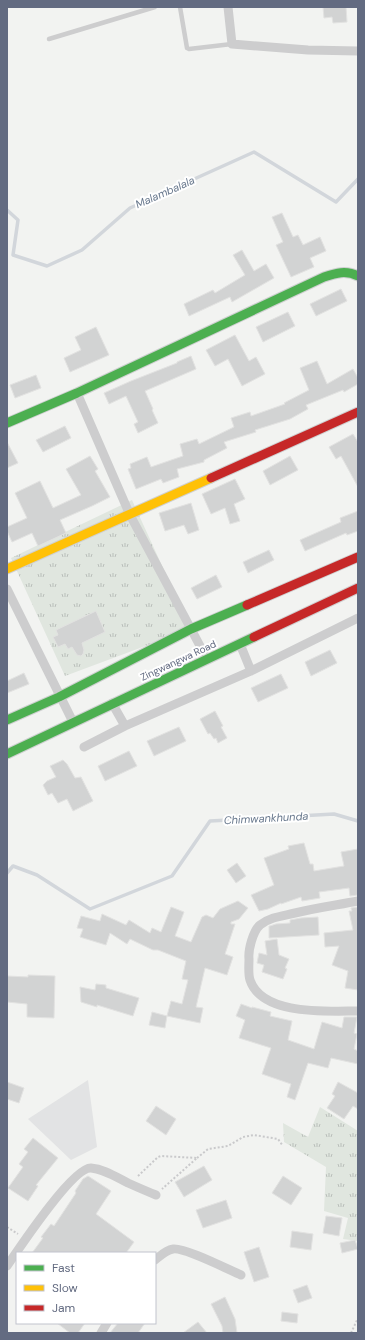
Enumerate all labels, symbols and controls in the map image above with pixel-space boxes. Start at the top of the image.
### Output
water label: Malambalala [133,173,197,211]
street label: Zingwangwa Road [138,637,218,684]
water label: Chimwankhunda [223,809,309,827]
legend [16,1252,156,1324]
text: Fast [52,1260,75,1276]
text: Slow [52,1280,78,1296]
text: Jam [52,1300,75,1316]

